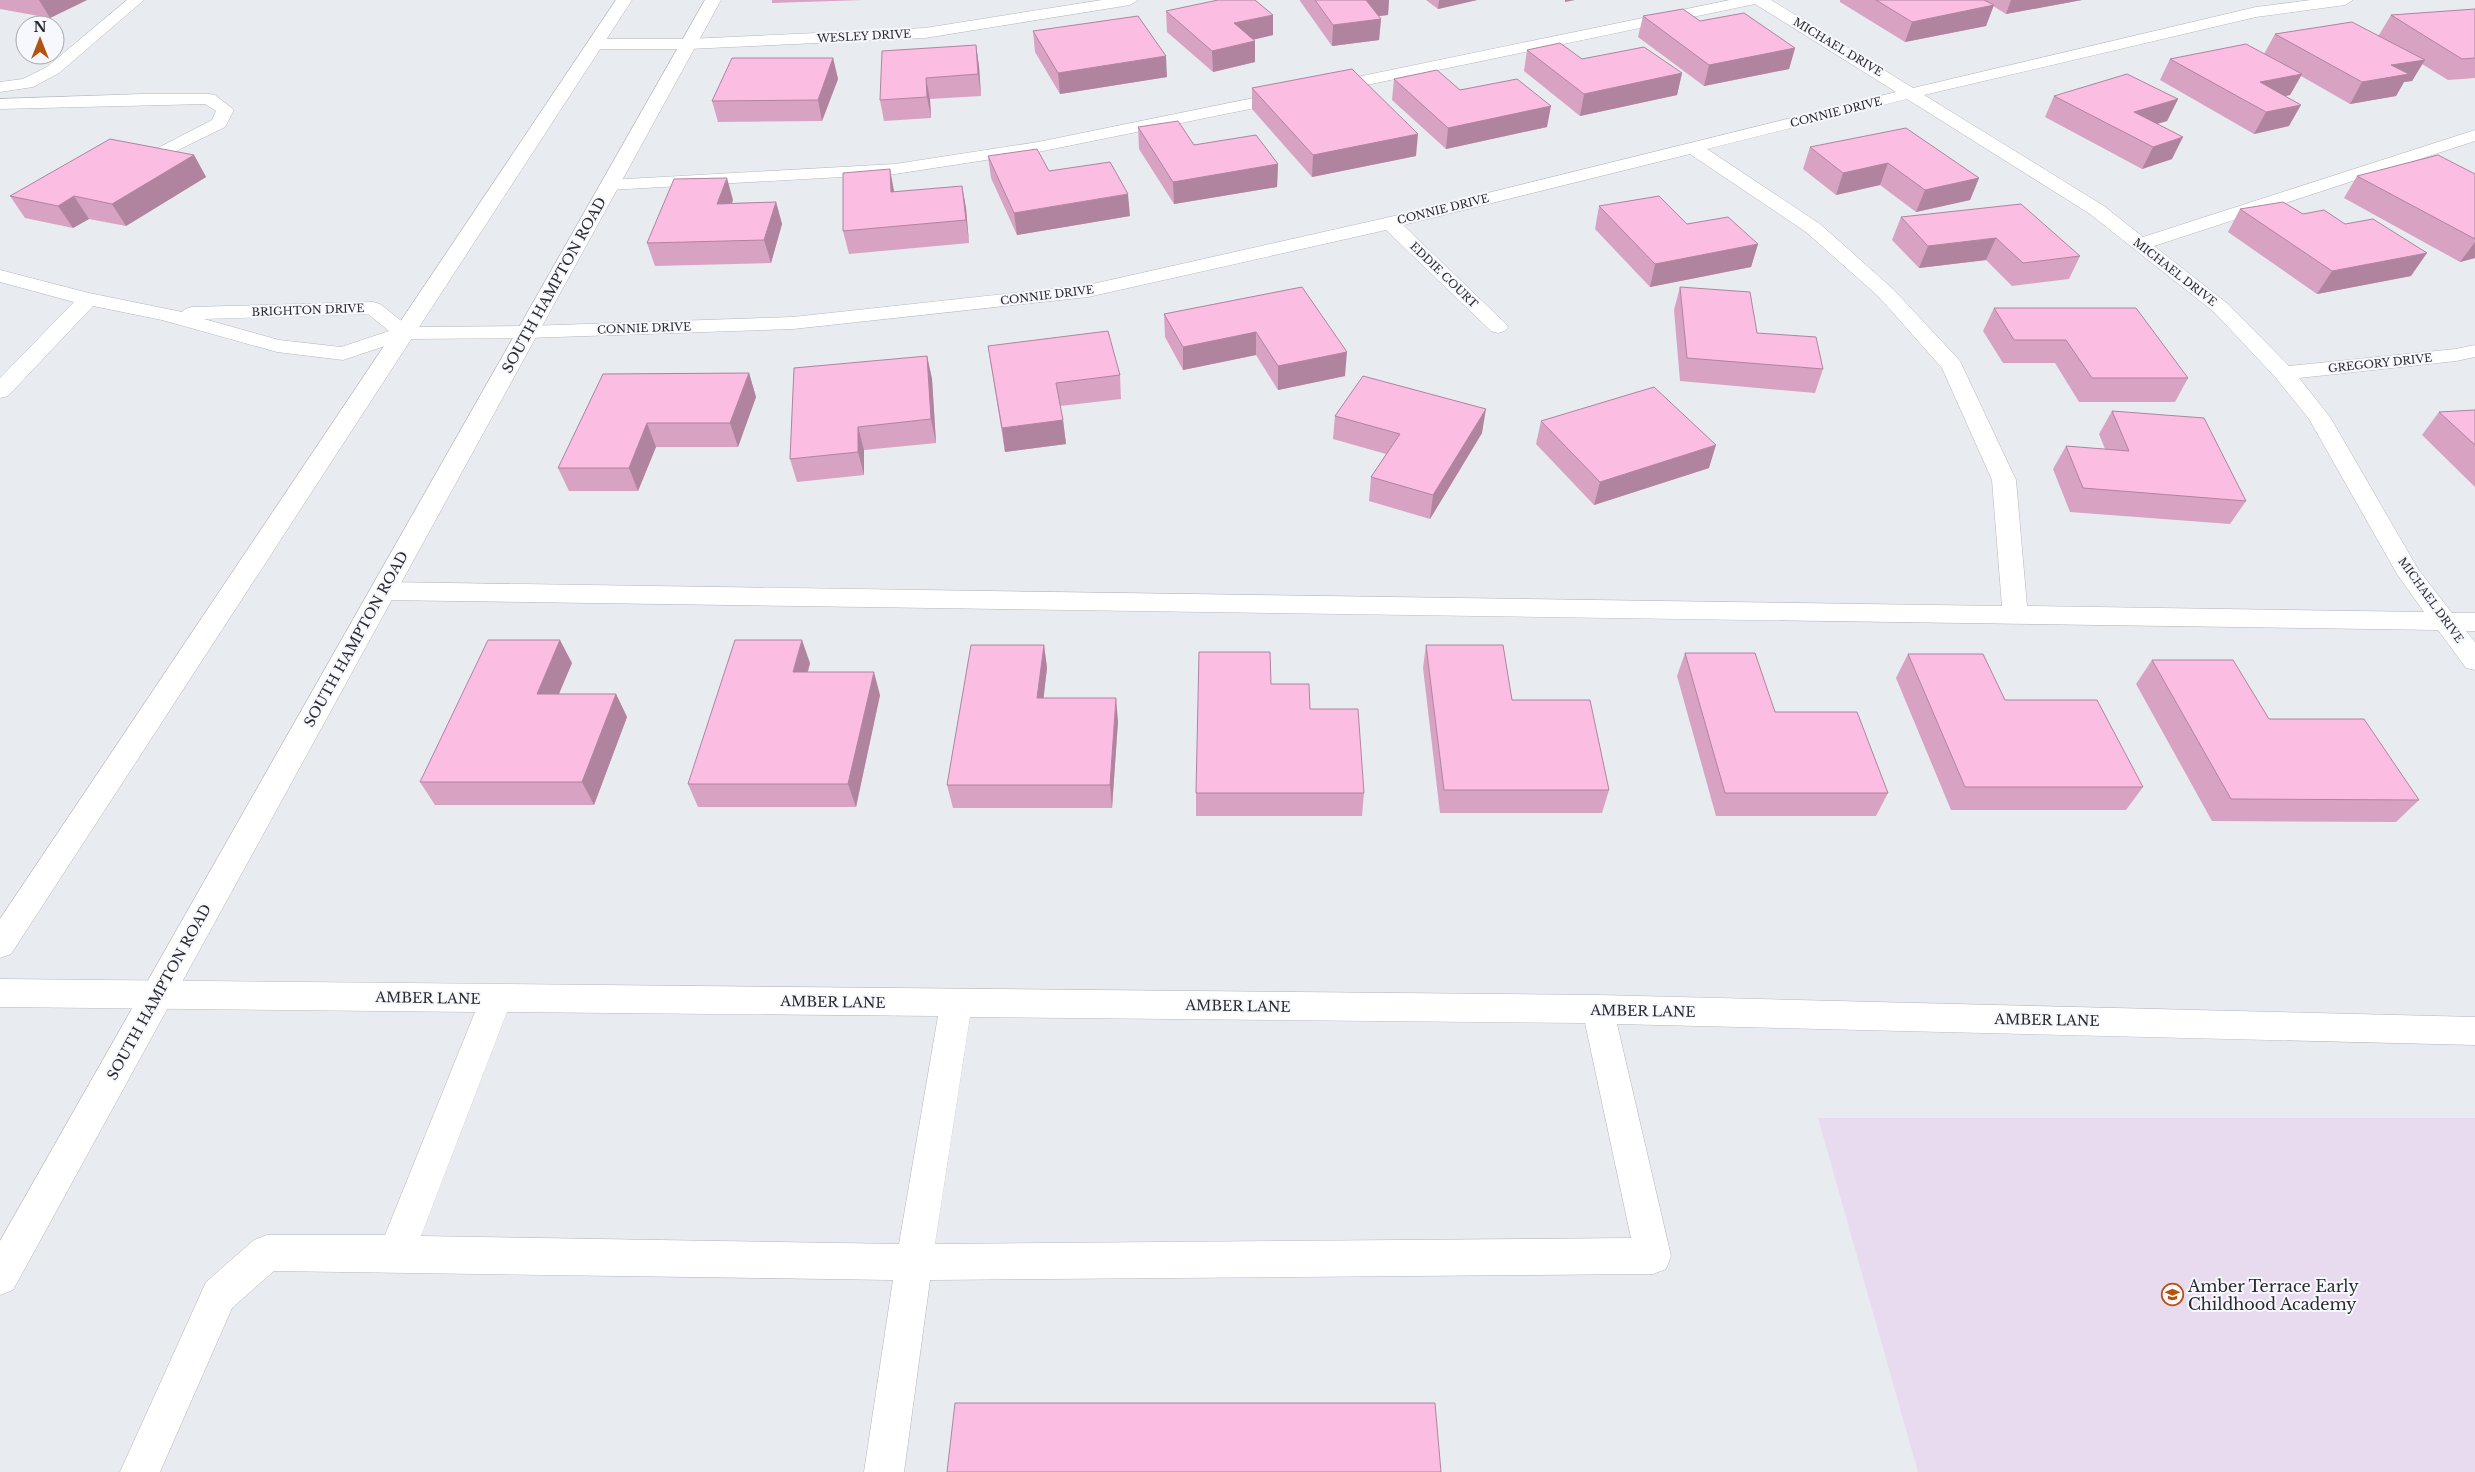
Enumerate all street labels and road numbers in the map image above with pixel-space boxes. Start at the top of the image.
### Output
street label: MICHAEL DRIVE [1791,15,1885,79]
street label: WESLEY DRIVE [816,27,911,46]
street label: CONNIE DRIVE [1789,94,1883,130]
street label: CONNIE DRIVE [1396,191,1490,227]
street label: SOUTH HAMPTON ROAD [498,194,610,376]
street label: MICHAEL DRIVE [2130,235,2220,309]
street label: EDDIE COURT [1407,239,1481,311]
street label: CONNIE DRIVE [999,282,1095,308]
street label: BRIGHTON DRIVE [251,301,365,319]
street label: CONNIE DRIVE [597,319,691,337]
street label: GREGORY DRIVE [2327,351,2433,375]
street label: SOUTH HAMPTON ROAD [300,548,412,730]
street label: MICHAEL DRIVE [2395,555,2467,645]
street label: SOUTH HAMPTON ROAD [103,901,215,1083]
street label: AMBER LANE [374,988,481,1008]
street label: AMBER LANE [779,992,886,1012]
street label: AMBER LANE [1184,996,1291,1016]
street label: AMBER LANE [1589,1001,1696,1021]
street label: AMBER LANE [1993,1010,2100,1030]

